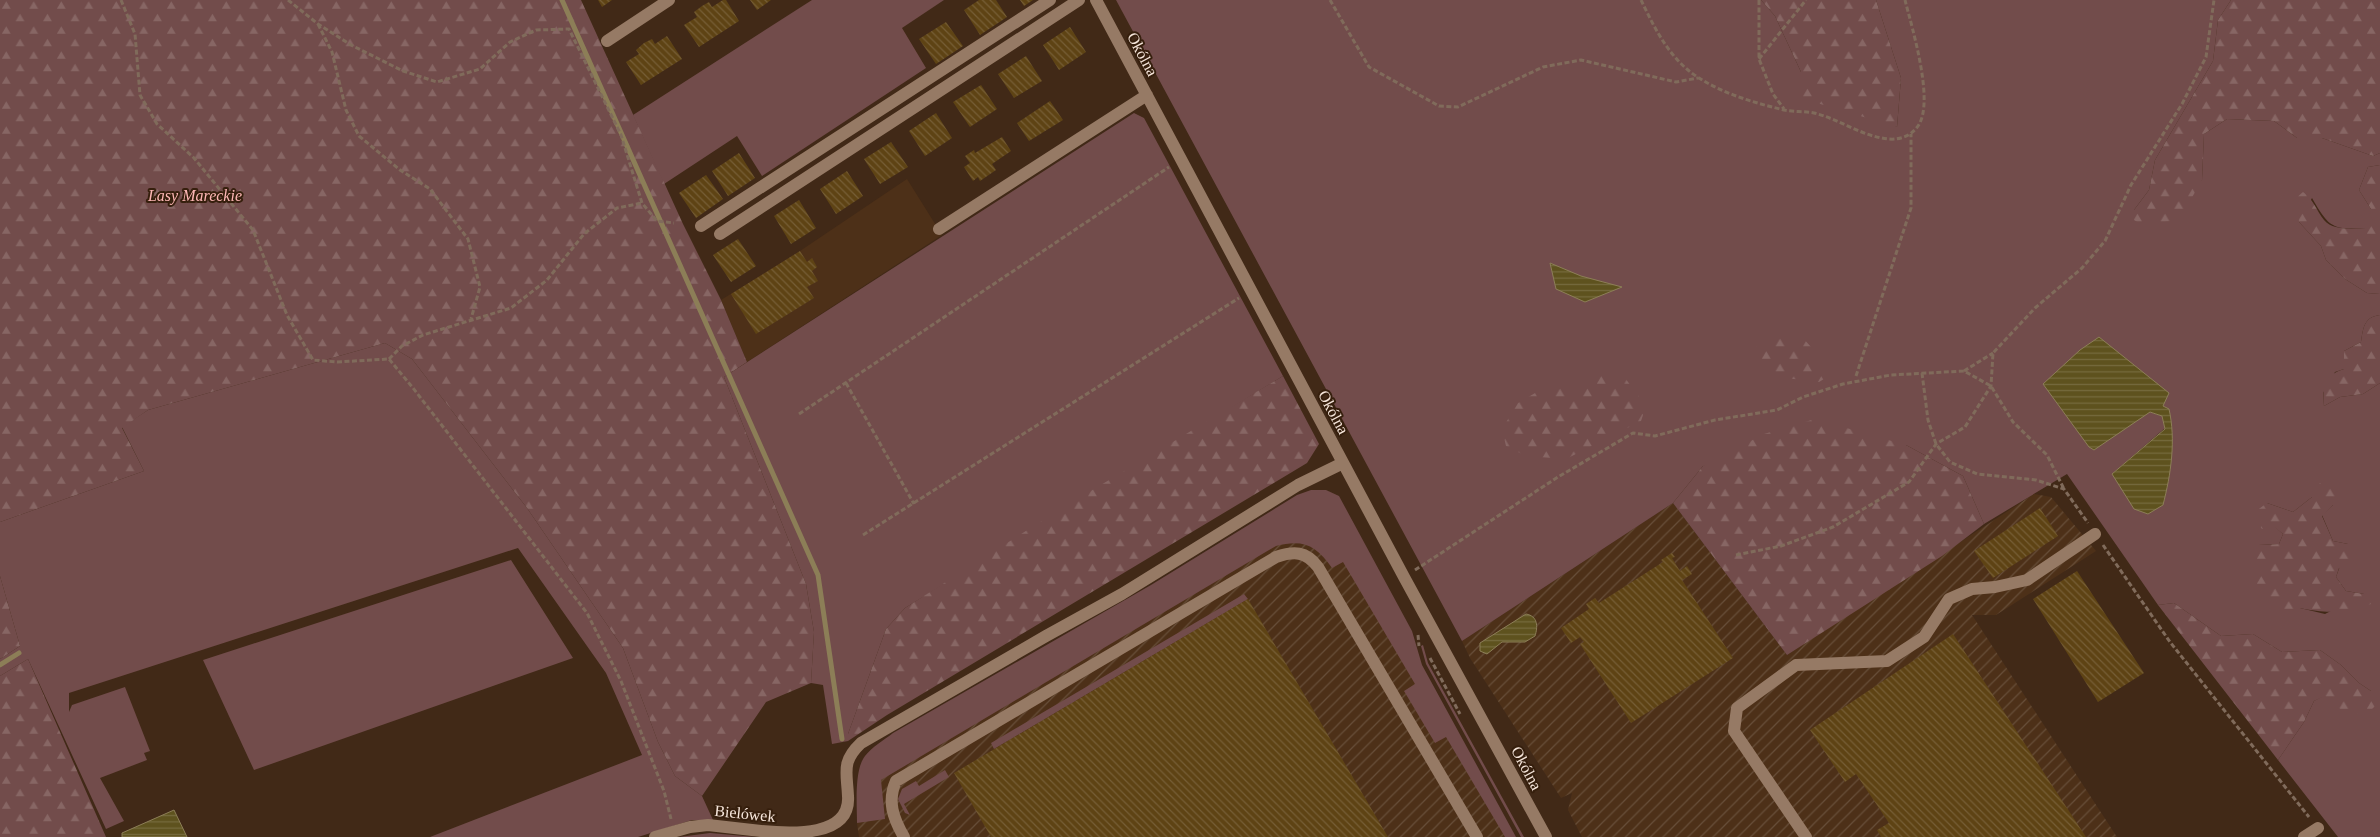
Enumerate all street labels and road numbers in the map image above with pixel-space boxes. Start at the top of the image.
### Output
street label: Okólna [1124,29,1161,79]
street label: Okólna [1315,387,1352,437]
street label: Okólna [1508,743,1545,793]
street label: Bielówek [714,802,776,825]

